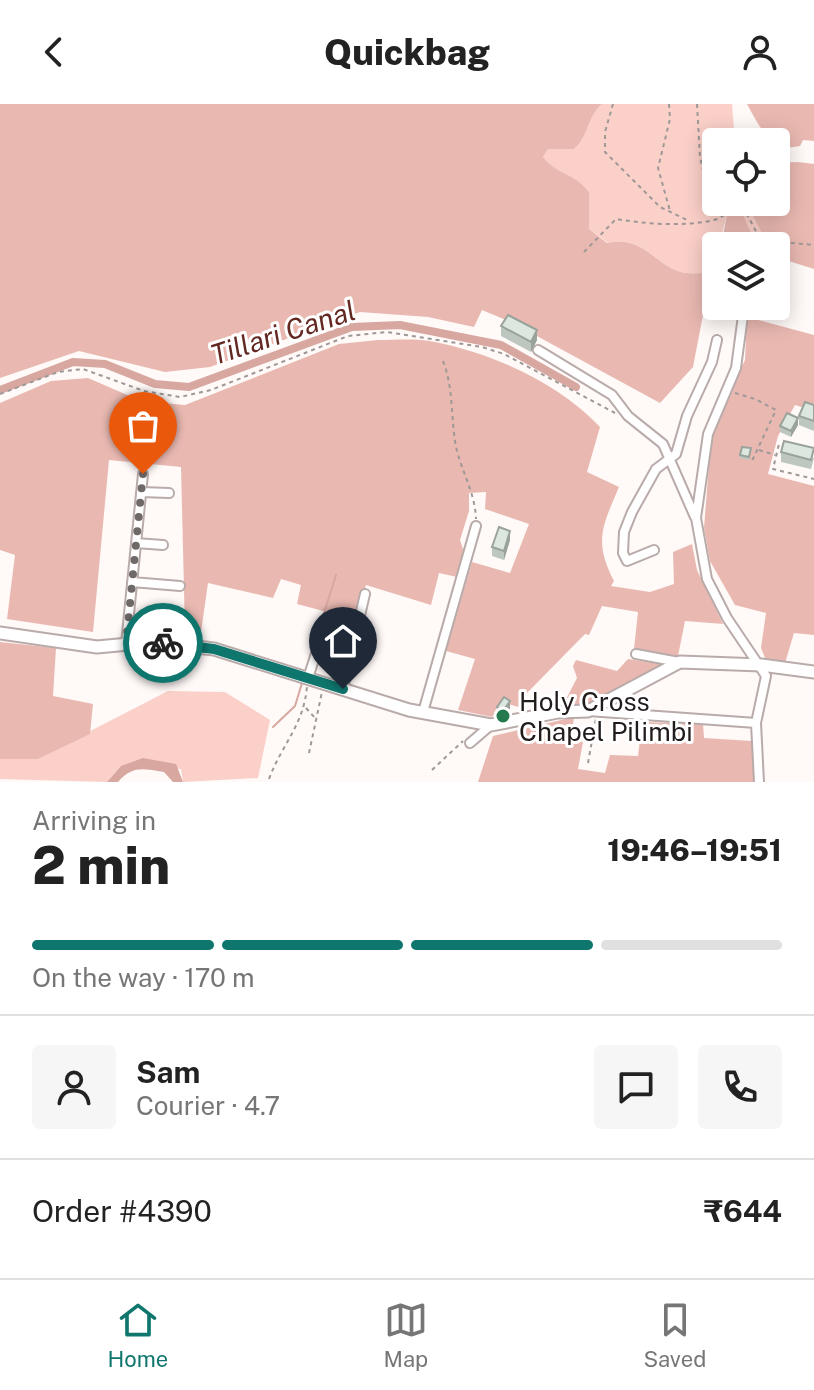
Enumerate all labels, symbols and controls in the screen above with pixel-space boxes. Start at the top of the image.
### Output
icon: back [32,30,76,74]
icon: person [738,30,782,74]
text: Quickbag [324,31,490,73]
map controls [702,128,790,320]
button: locate [702,128,790,216]
button: layers [702,232,790,320]
water label: Tillari Canal [206,293,360,371]
pin [109,392,177,474]
icon: bag [121,404,165,448]
courier [123,603,203,683]
pin [309,607,377,689]
icon: home [321,619,365,663]
icon: bike [141,621,185,665]
place label: Holy Cross Chapel Pilimbi [519,686,693,747]
marker: Holy Cross Chapel Pilimbi [494,707,512,725]
text: Arriving in [32,805,156,836]
text: 19:46–19:51 [607,832,782,868]
text: 2 min [32,835,170,896]
text: On the way · 170 m [32,962,255,993]
button: person [32,1045,116,1129]
button: chat [594,1045,678,1129]
button: phone [698,1045,782,1129]
text: Sam [136,1054,200,1090]
text: Courier · 4.7 [136,1090,280,1121]
text: Order #4390 [32,1193,212,1229]
text: ₹644 [704,1193,782,1229]
tab: Home [108,1298,168,1372]
tab: Map [383,1298,428,1372]
tab: Saved [643,1298,706,1372]

